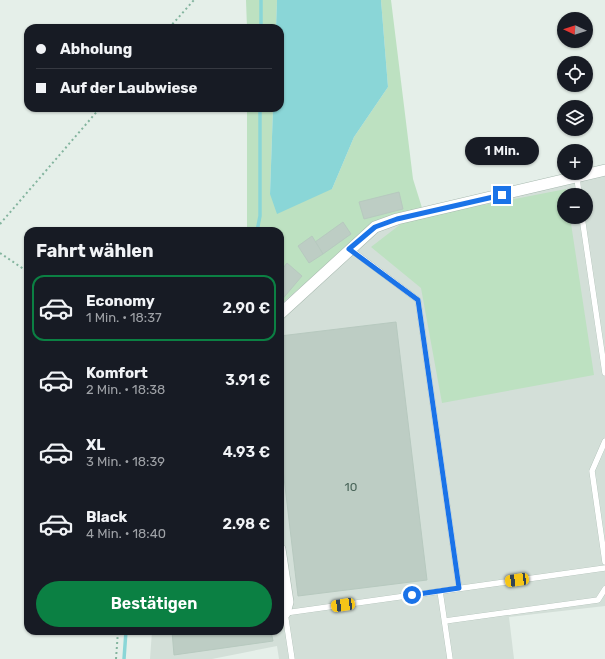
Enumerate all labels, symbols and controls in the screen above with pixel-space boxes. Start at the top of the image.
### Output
north arrow [557,12,593,48]
map controls [557,12,593,224]
text: Abholung [60,40,132,58]
button: locate [557,56,593,92]
text: Auf der Laubwiese [60,79,198,97]
button: layers [557,100,593,136]
callout: 1 Min. [465,137,539,165]
text: 1 Min. [484,143,520,158]
button: + [557,144,593,180]
route end [493,186,511,204]
button: − [557,188,593,224]
text: Fahrt wählen [36,240,154,262]
icon: car [38,290,74,326]
text: Economy [86,292,155,310]
text: 2.90 € [223,299,270,317]
text: 1 Min. · 18:37 [86,310,162,325]
icon: car [38,362,74,398]
text: Komfort [86,364,148,382]
text: 3.91 € [225,371,270,389]
text: 2 Min. · 18:38 [86,382,165,397]
icon: car [38,434,74,470]
text: XL [86,436,105,454]
text: 4.93 € [223,443,270,461]
text: 3 Min. · 18:39 [86,454,165,469]
house number: 10 [345,480,357,494]
icon: car [38,506,74,542]
text: Black [86,508,127,526]
text: 2.98 € [223,515,270,533]
text: 4 Min. · 18:40 [86,526,166,541]
car [504,572,530,588]
button: Bestätigen [36,581,272,627]
route start [403,586,421,604]
car [330,597,356,613]

